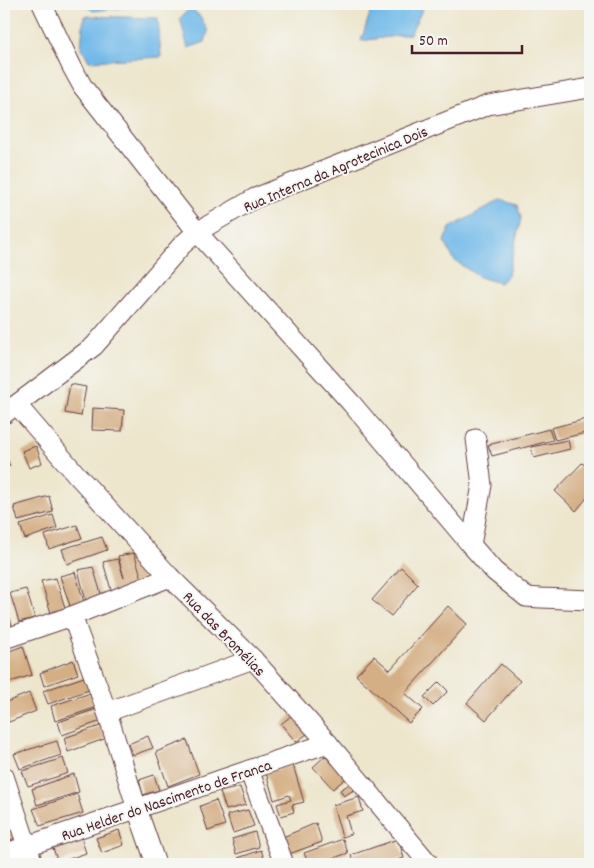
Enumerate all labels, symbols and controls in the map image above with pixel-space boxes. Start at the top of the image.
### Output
scale bar [412,22,522,54]
text: 50 m [419,31,448,53]
street label: Rua Interna da Agrotecinica Dois [240,121,432,220]
street label: Rua das Bromélias [176,587,270,683]
street label: Rua Helder do Nascimento de Franca [59,754,276,848]

